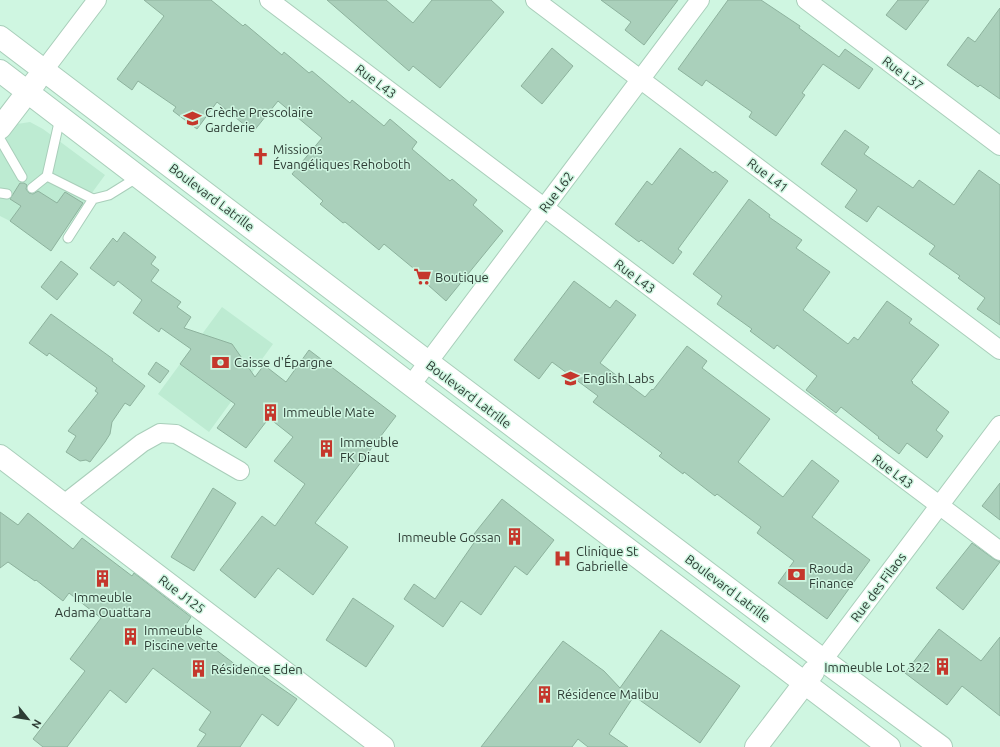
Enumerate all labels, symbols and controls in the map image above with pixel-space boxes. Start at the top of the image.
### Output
street label: Rue L37 [880,53,926,93]
street label: Rue L43 [353,61,399,101]
place label: Crèche Prescolaire Garderie [205,105,313,134]
school or university icon: Crèche Prescolaire Garderie [182,109,202,129]
place label: Missions Évangéliques Rehoboth [273,142,411,171]
church icon: Missions Évangéliques Rehoboth [250,146,270,166]
street label: Rue L41 [745,155,791,195]
street label: Boulevard Latrille [167,160,257,234]
street label: Rue L62 [536,169,576,215]
street label: Rue L43 [612,256,658,296]
supermarket icon: Boutique [412,267,432,287]
place label: Boutique [435,270,489,284]
bank icon: Caisse d'Épargne [211,352,231,372]
place label: Caisse d'Épargne [234,354,333,369]
street label: Boulevard Latrille [424,357,514,431]
school or university icon: English Labs [560,368,580,388]
place label: English Labs [583,371,655,385]
building icon: Immeuble Mate [260,402,280,422]
place label: Immeuble Mate [283,405,375,419]
place label: Immeuble FK Diaut [340,435,399,464]
building icon: Immeuble FK Diaut [317,439,337,459]
street label: Rue L43 [870,451,916,491]
building icon: Immeuble Gossan [504,527,524,547]
place label: Immeuble Gossan [398,530,501,544]
place label: Clinique St Gabrielle [576,544,638,573]
hospital icon: Clinique St Gabrielle [553,548,573,568]
street label: Rue des Filaos [848,550,909,624]
street label: Boulevard Latrille [683,551,773,625]
place label: Raouda Finance [809,561,854,590]
bank icon: Raouda Finance [786,565,806,585]
building icon: Immeuble Adama Ouattara [93,568,113,588]
street label: Rue J125 [156,572,208,616]
place label: Immeuble Adama Ouattara [55,590,151,619]
place label: Immeuble Piscine verte [144,623,218,652]
building icon: Immeuble Piscine verte [121,627,141,647]
building icon: Immeuble Lot 322 [933,657,953,677]
building icon: Résidence Eden [188,659,208,679]
place label: Immeuble Lot 322 [824,660,930,674]
place label: Résidence Eden [211,662,303,676]
building icon: Résidence Malibu [534,684,554,704]
place label: Résidence Malibu [557,687,659,701]
north arrow [8,699,48,739]
text: N [29,717,44,731]

